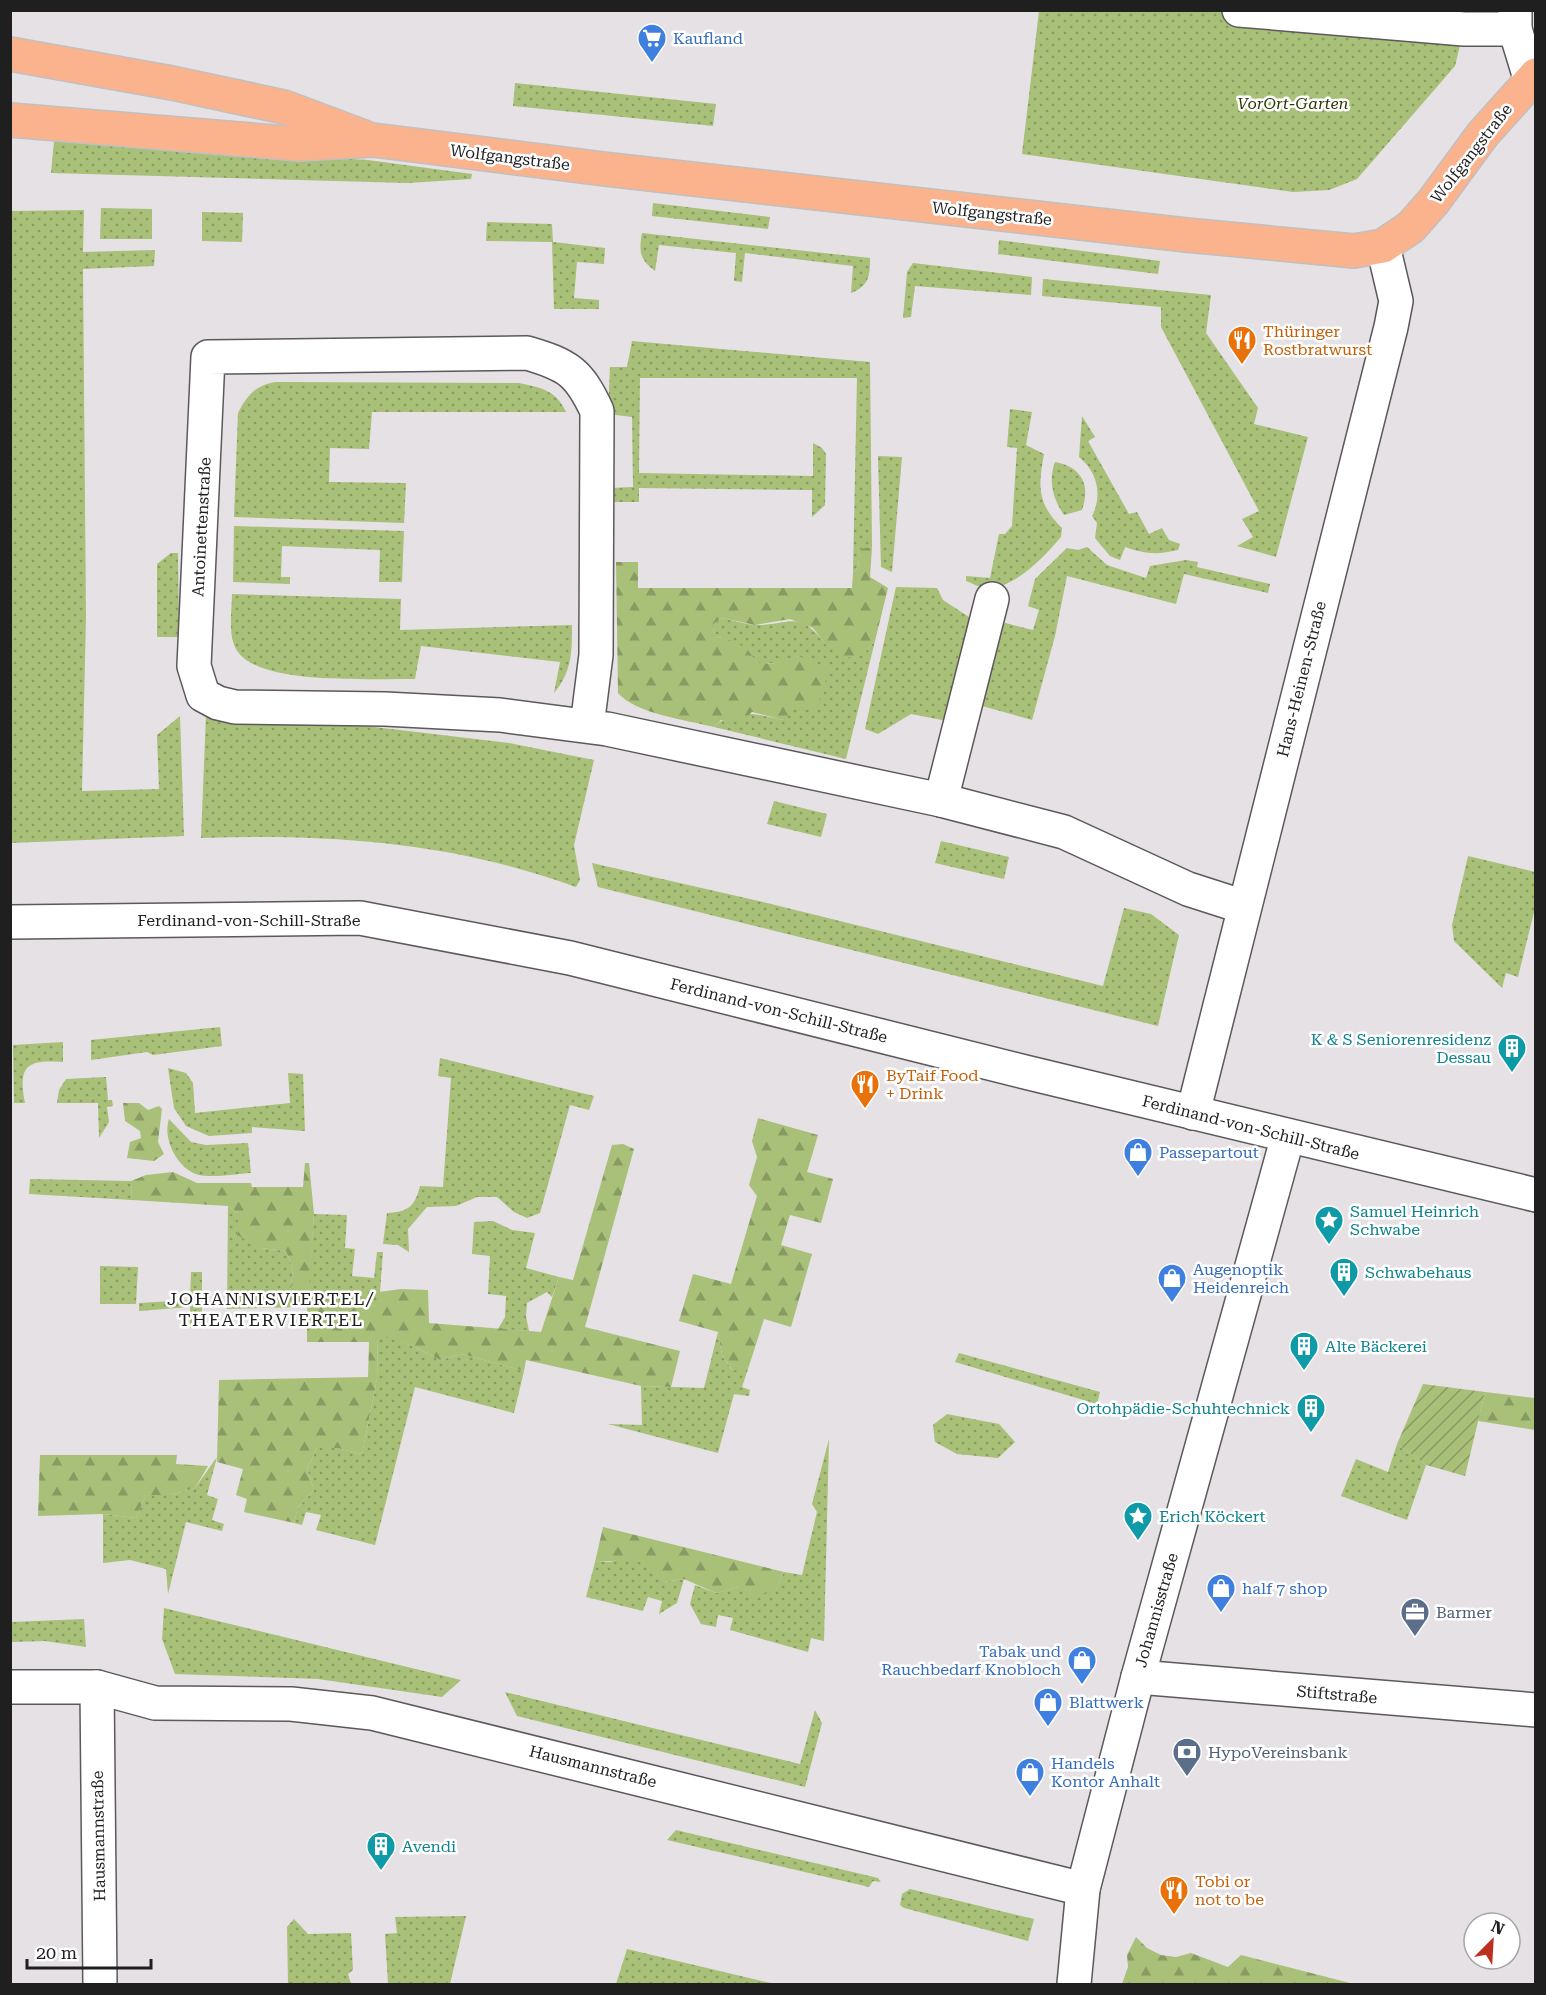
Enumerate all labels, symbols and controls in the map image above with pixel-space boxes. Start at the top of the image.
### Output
supermarket icon: Kaufland [636,22,668,64]
place label: Kaufland [673,29,743,48]
park label: VorOrt-Garten [1238,94,1348,113]
street label: Wolfgangstraße [1427,100,1516,207]
street label: Wolfgangstraße [449,141,571,174]
street label: Wolfgangstraße [931,198,1053,229]
place label: Thüringer Rostbratwurst [1263,322,1372,359]
restaurant icon: Thüringer Rostbratwurst [1226,324,1258,366]
street label: Antoinettenstraße [188,457,215,597]
street label: Hans-Heinen-Straße [1273,599,1330,759]
street label: Ferdinand-von-Schill-Straße [137,911,361,930]
street label: Ferdinand-von-Schill-Straße [668,974,890,1047]
place label: K & S Seniorenresidenz Dessau [1311,1030,1491,1067]
building icon: K & S Seniorenresidenz Dessau [1496,1032,1528,1074]
place label: ByTaif Food + Drink [886,1066,979,1103]
restaurant icon: ByTaif Food + Drink [849,1068,881,1110]
street label: Ferdinand-von-Schill-Straße [1140,1091,1362,1164]
shop icon: Passepartout [1122,1136,1154,1178]
place label: Passepartout [1159,1143,1259,1162]
place label: Samuel Heinrich Schwabe [1350,1202,1479,1239]
place icon: Samuel Heinrich Schwabe [1313,1204,1345,1246]
building icon: Schwabehaus [1328,1256,1360,1298]
place label: Augenoptik Heidenreich [1193,1260,1289,1297]
shop icon: Augenoptik Heidenreich [1156,1262,1188,1304]
place label: Schwabehaus [1365,1263,1472,1282]
district label: JOHANNISVIERTEL/ THEATERVIERTEL [167,1288,375,1330]
building icon: Alte Bäckerei [1288,1330,1320,1372]
place label: Alte Bäckerei [1325,1337,1427,1356]
building icon: Ortohpädie-Schuhtechnick [1295,1392,1327,1434]
place label: Ortohpädie-Schuhtechnick [1076,1399,1290,1418]
place icon: Erich Köckert [1122,1500,1154,1542]
place label: Erich Köckert [1159,1507,1266,1526]
street label: Johannisstraße [1131,1550,1182,1670]
shop icon: half 7 shop [1205,1572,1237,1614]
place label: half 7 shop [1242,1579,1327,1598]
office icon: Barmer [1399,1596,1431,1638]
place label: Barmer [1436,1603,1492,1622]
place label: Tabak und Rauchbedarf Knobloch [881,1642,1061,1679]
shop icon: Tabak und Rauchbedarf Knobloch [1066,1644,1098,1686]
street label: Stiftstraße [1296,1682,1378,1708]
shop icon: Blattwerk [1032,1686,1064,1728]
place label: Blattwerk [1069,1693,1144,1712]
bank icon: HypoVereinsbank [1171,1736,1203,1778]
street label: Hausmannstraße [527,1741,659,1792]
place label: HypoVereinsbank [1208,1743,1348,1762]
place label: Handels Kontor Anhalt [1051,1754,1160,1791]
shop icon: Handels Kontor Anhalt [1014,1756,1046,1798]
street label: Hausmannstraße [88,1770,109,1901]
building icon: Avendi [365,1830,397,1872]
place label: Avendi [402,1837,456,1856]
place label: Tobi or not to be [1195,1872,1264,1909]
restaurant icon: Tobi or not to be [1158,1874,1190,1916]
north arrow [1462,1911,1522,1971]
text: N [1488,1917,1507,1939]
scale bar [27,1932,152,1970]
text: 20 m [36,1942,77,1963]

